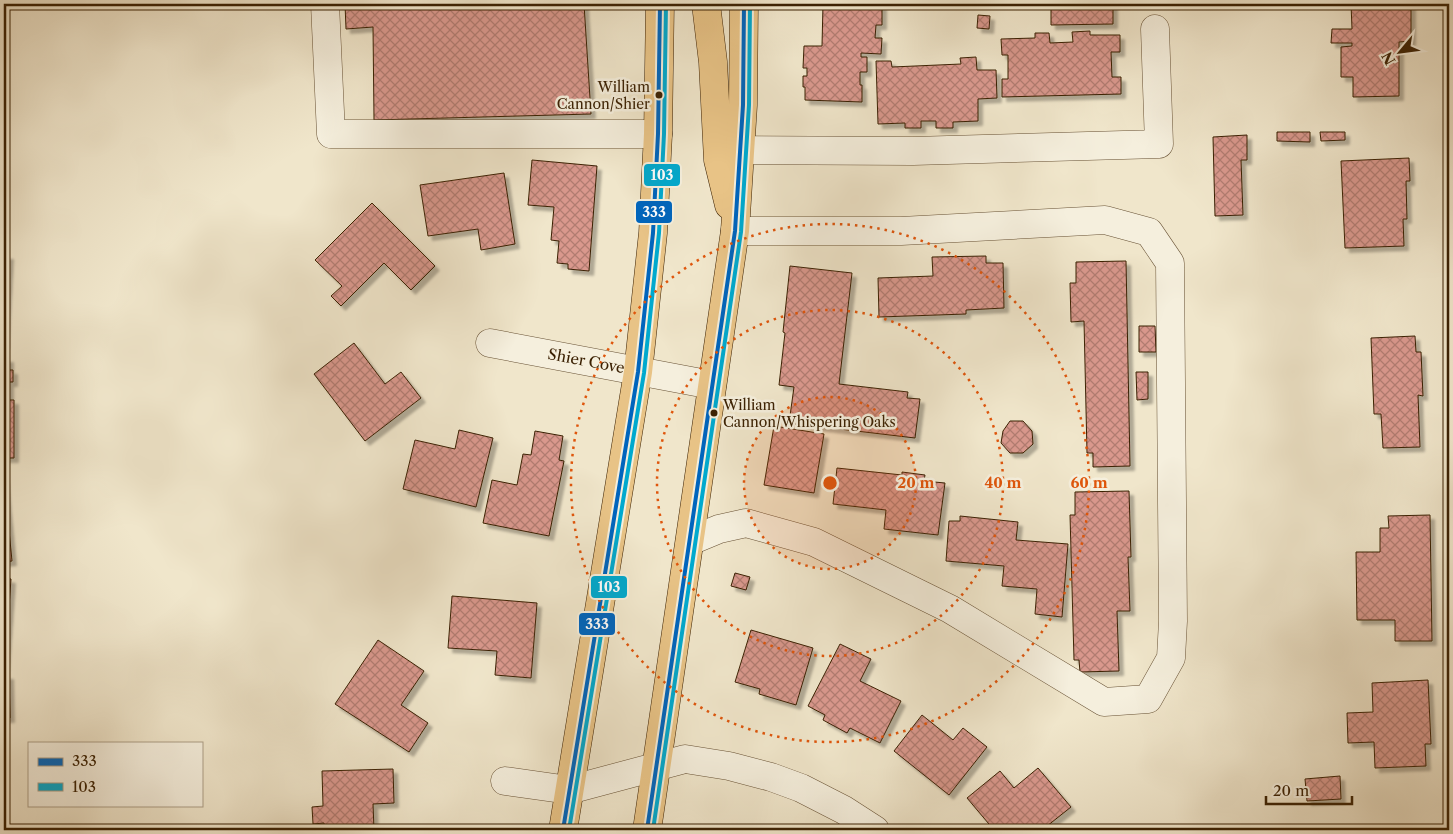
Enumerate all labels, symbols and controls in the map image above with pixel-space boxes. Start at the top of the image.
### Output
north arrow [1376,28,1426,78]
text: N [1378,49,1399,68]
place label: William Cannon/Shier [557,78,650,113]
marker: William Cannon/Shier [654,90,664,100]
line badge: 103 [643,163,681,187]
text: 103 [650,166,674,184]
line badge: 333 [635,200,673,224]
text: 333 [642,203,666,221]
street label: Shier Cove [546,344,626,377]
place label: William Cannon/Whispering Oaks [722,396,896,431]
marker: William Cannon/Whispering Oaks [709,408,719,418]
text: 20 m [897,473,935,492]
text: 40 m [984,473,1022,492]
text: 60 m [1070,473,1108,492]
centre of rings [821,474,839,492]
line badge: 103 [590,575,628,599]
text: 103 [597,578,621,596]
line badge: 333 [578,612,616,636]
text: 333 [585,615,609,633]
legend [28,742,202,806]
text: 333 [72,751,97,770]
scale bar [1266,774,1352,806]
text: 103 [72,777,96,796]
text: 20 m [1273,781,1309,800]

